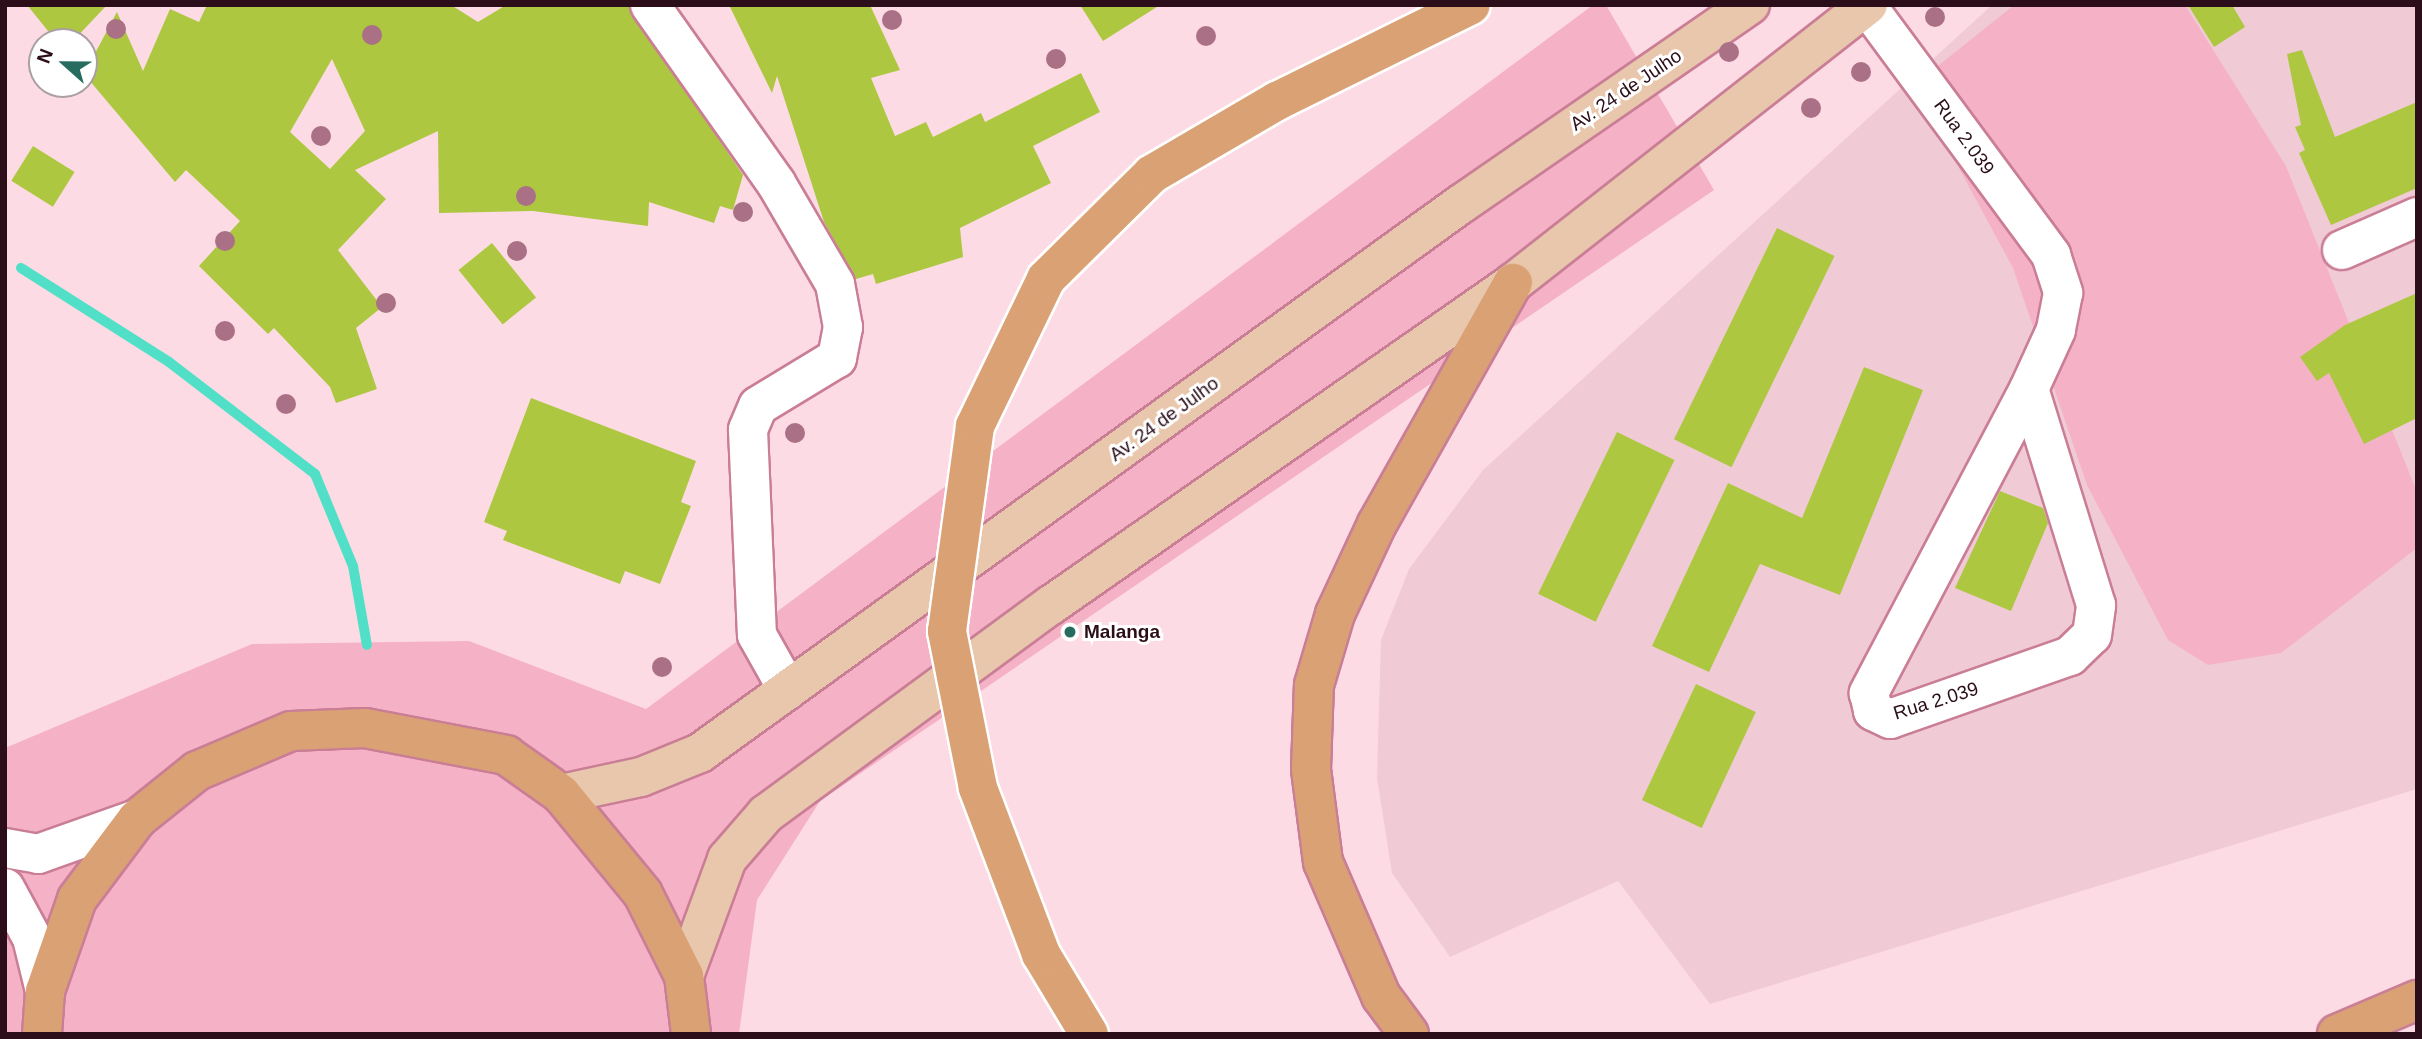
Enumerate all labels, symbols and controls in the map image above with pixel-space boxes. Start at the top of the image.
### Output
north arrow [28,28,98,98]
street label: Av. 24 de Julho [1566,44,1686,136]
text: N [33,46,57,66]
street label: Rua 2.039 [1929,95,1999,179]
street label: Av. 24 de Julho [1105,372,1223,466]
place label: Malanga [1084,621,1160,643]
marker: Malanga [1062,624,1078,640]
street label: Rua 2.039 [1891,677,1981,725]

